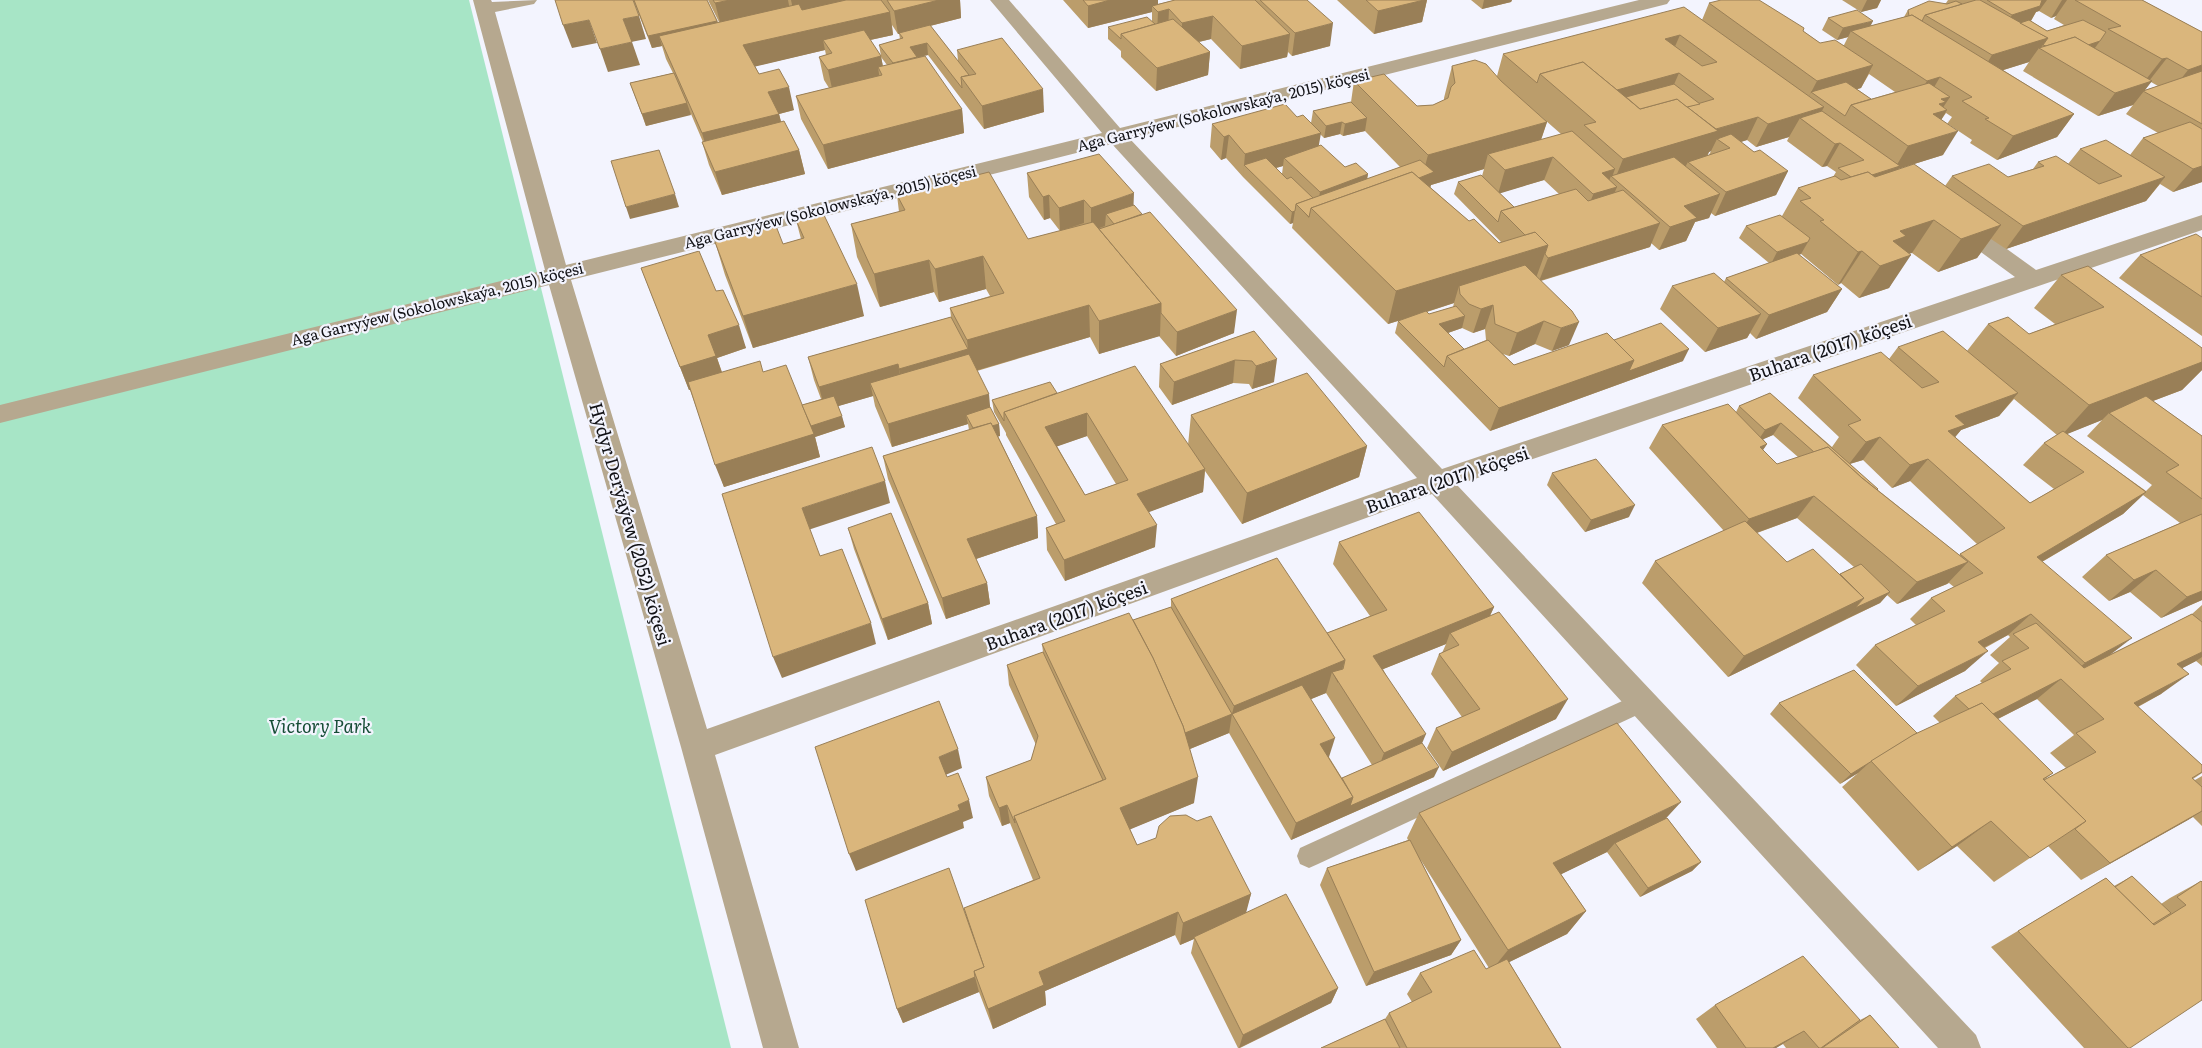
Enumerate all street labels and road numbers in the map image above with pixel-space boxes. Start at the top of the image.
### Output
street label: Aga Garryýew (Sokolowskaýa, 2015) köçesi [1074,61,1372,157]
street label: Aga Garryýew (Sokolowskaýa, 2015) köçesi [681,158,979,254]
street label: Aga Garryýew (Sokolowskaýa, 2015) köçesi [288,255,586,351]
street label: Buhara (2017) köçesi [1745,306,1915,388]
street label: Hydyr Derýaýew (2052) köçesi [583,399,679,649]
street label: Buhara (2017) köçesi [1362,438,1532,520]
street label: Buhara (2017) köçesi [981,573,1151,657]

